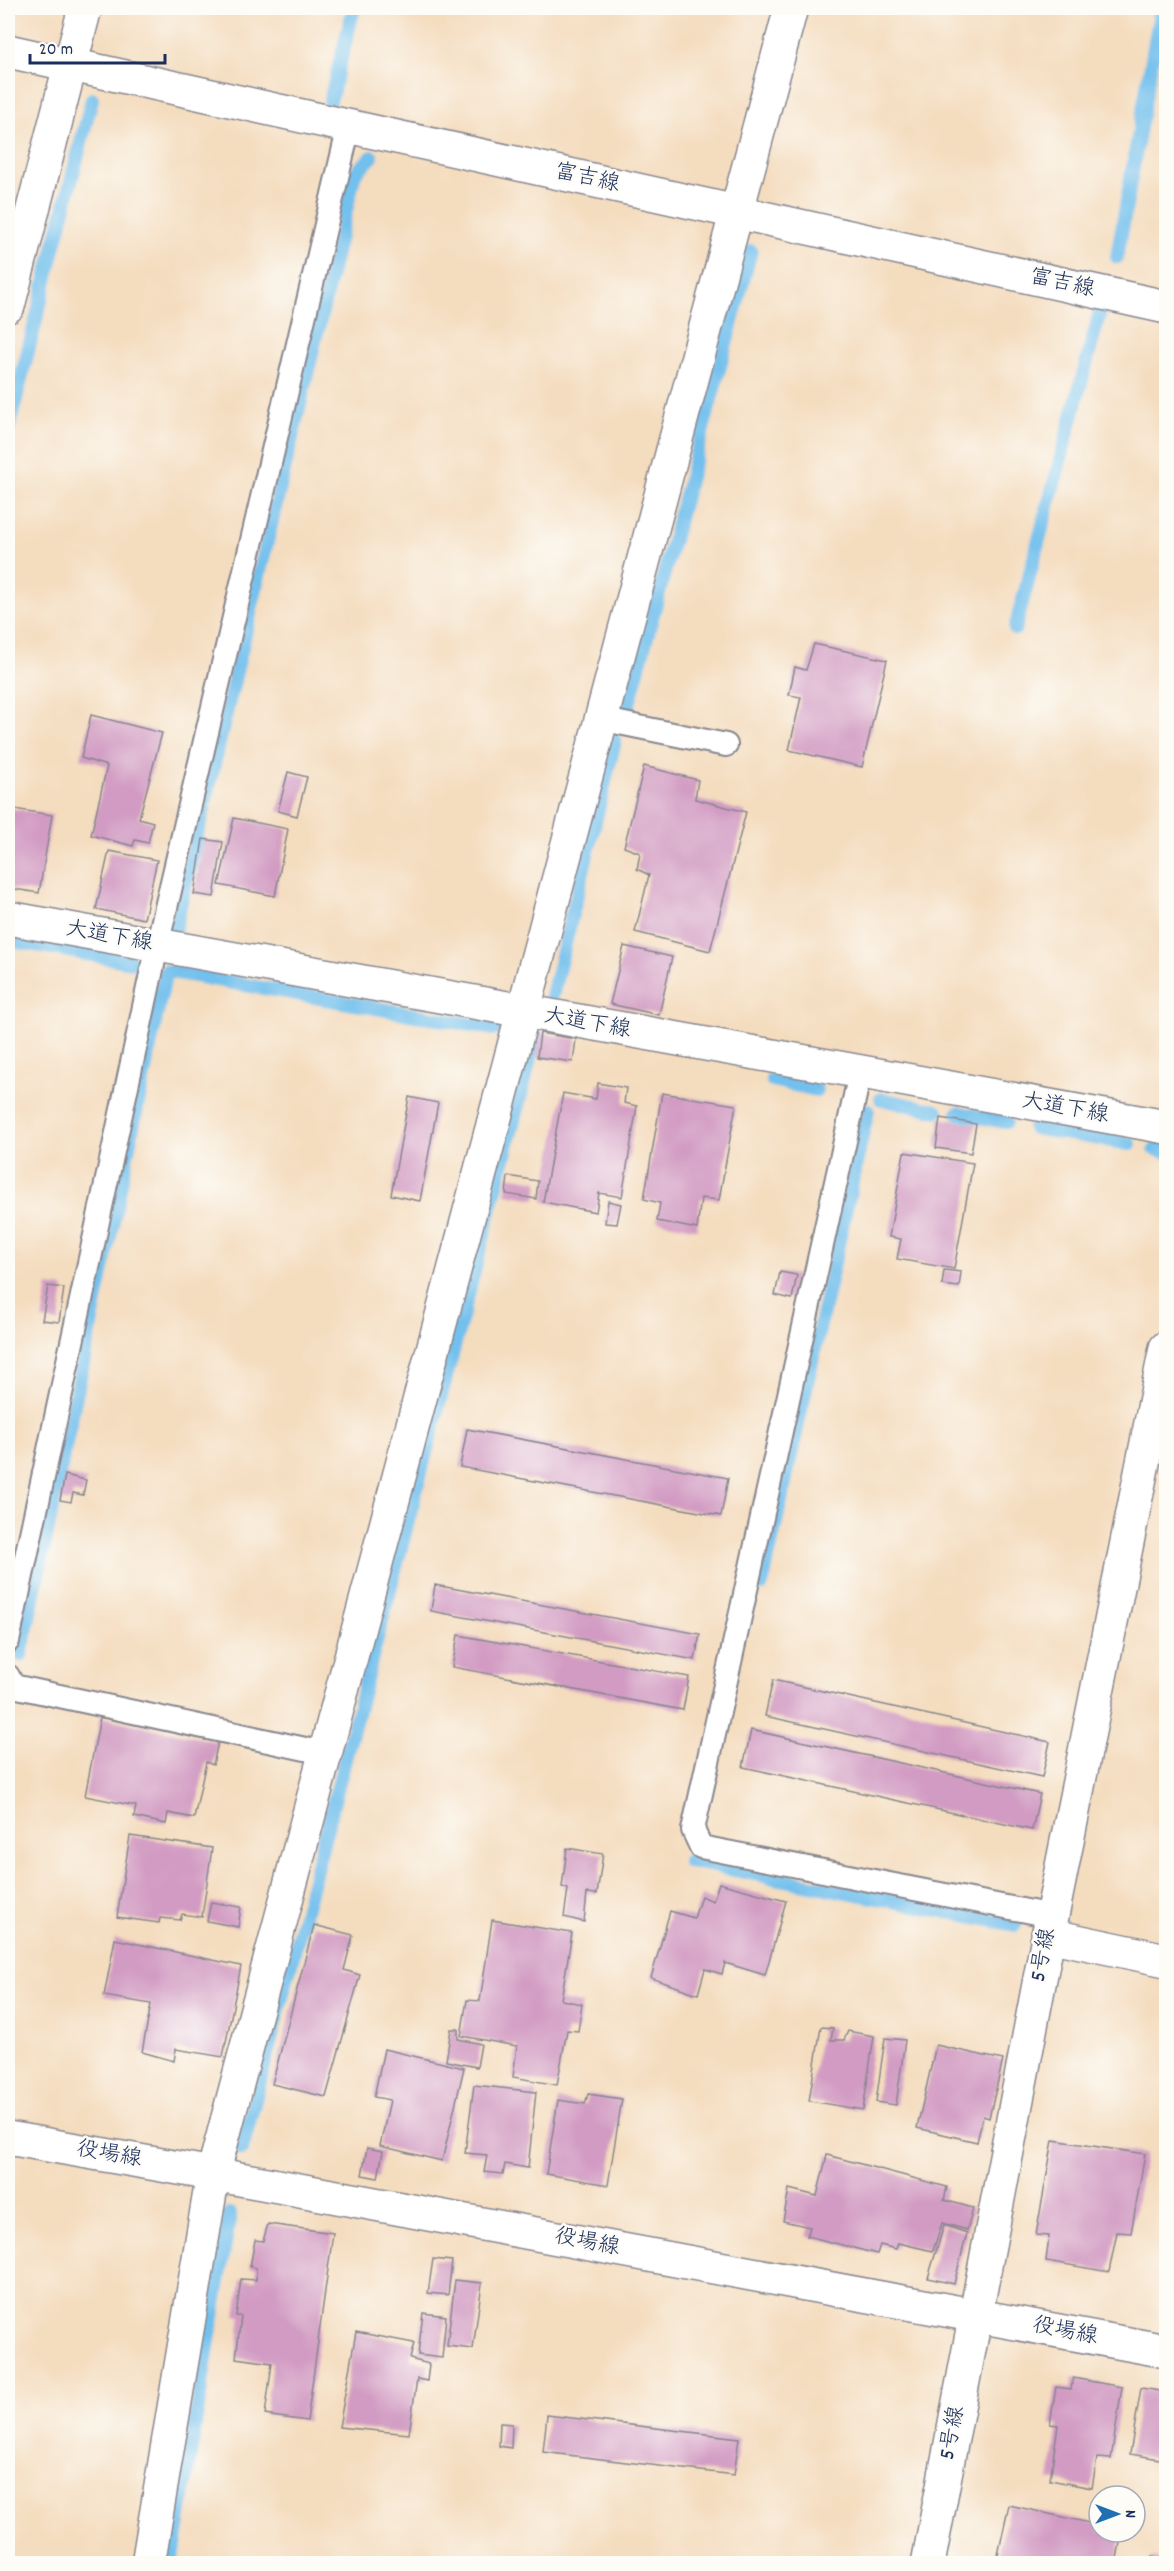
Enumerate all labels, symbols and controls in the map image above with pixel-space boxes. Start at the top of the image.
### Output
scale bar [30,27,165,65]
text: 20 m [39,38,73,63]
street label: 富吉線 [551,157,623,201]
street label: 富吉線 [1026,262,1098,306]
street label: 大道下線 [63,914,155,960]
street label: 大道下線 [541,1001,633,1047]
street label: 大道下線 [1019,1086,1111,1132]
street label: 5号線 [1024,1925,1064,1985]
street label: 役場線 [74,2134,144,2176]
street label: 役場線 [552,2221,622,2265]
street label: 役場線 [1030,2310,1100,2354]
street label: 5号線 [933,2403,973,2463]
north arrow [1087,2484,1147,2544]
text: N [1118,2510,1141,2518]

